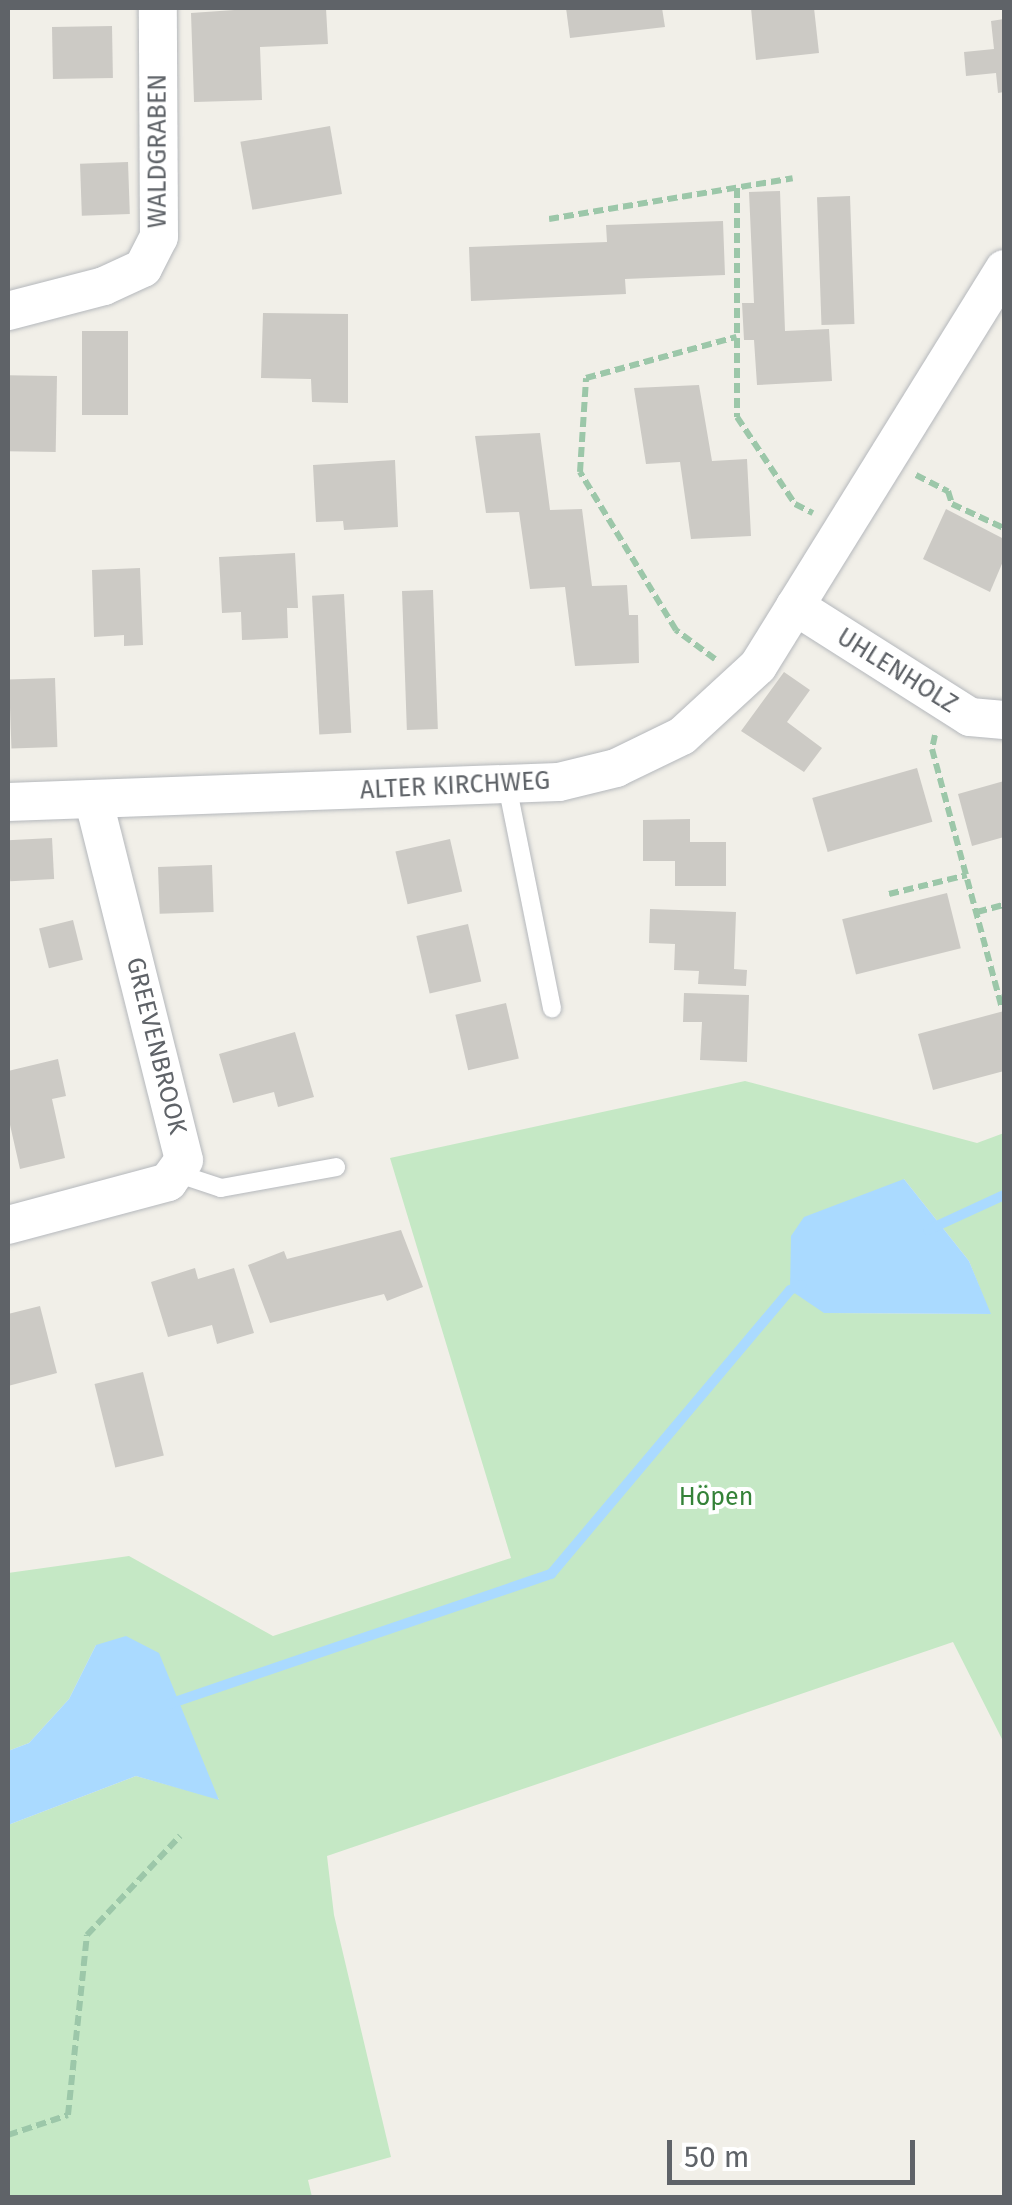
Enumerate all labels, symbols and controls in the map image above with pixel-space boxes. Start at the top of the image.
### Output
street label: WALDGRABEN [143,74,173,228]
street label: UHLENHOLZ [831,622,963,720]
street label: ALTER KIRCHWEG [359,766,551,806]
street label: GREEVENBROOK [120,954,192,1138]
park label: Höpen [679,1482,753,1512]
scale bar [672,2120,920,2182]
text: 50 m [684,2139,749,2175]

